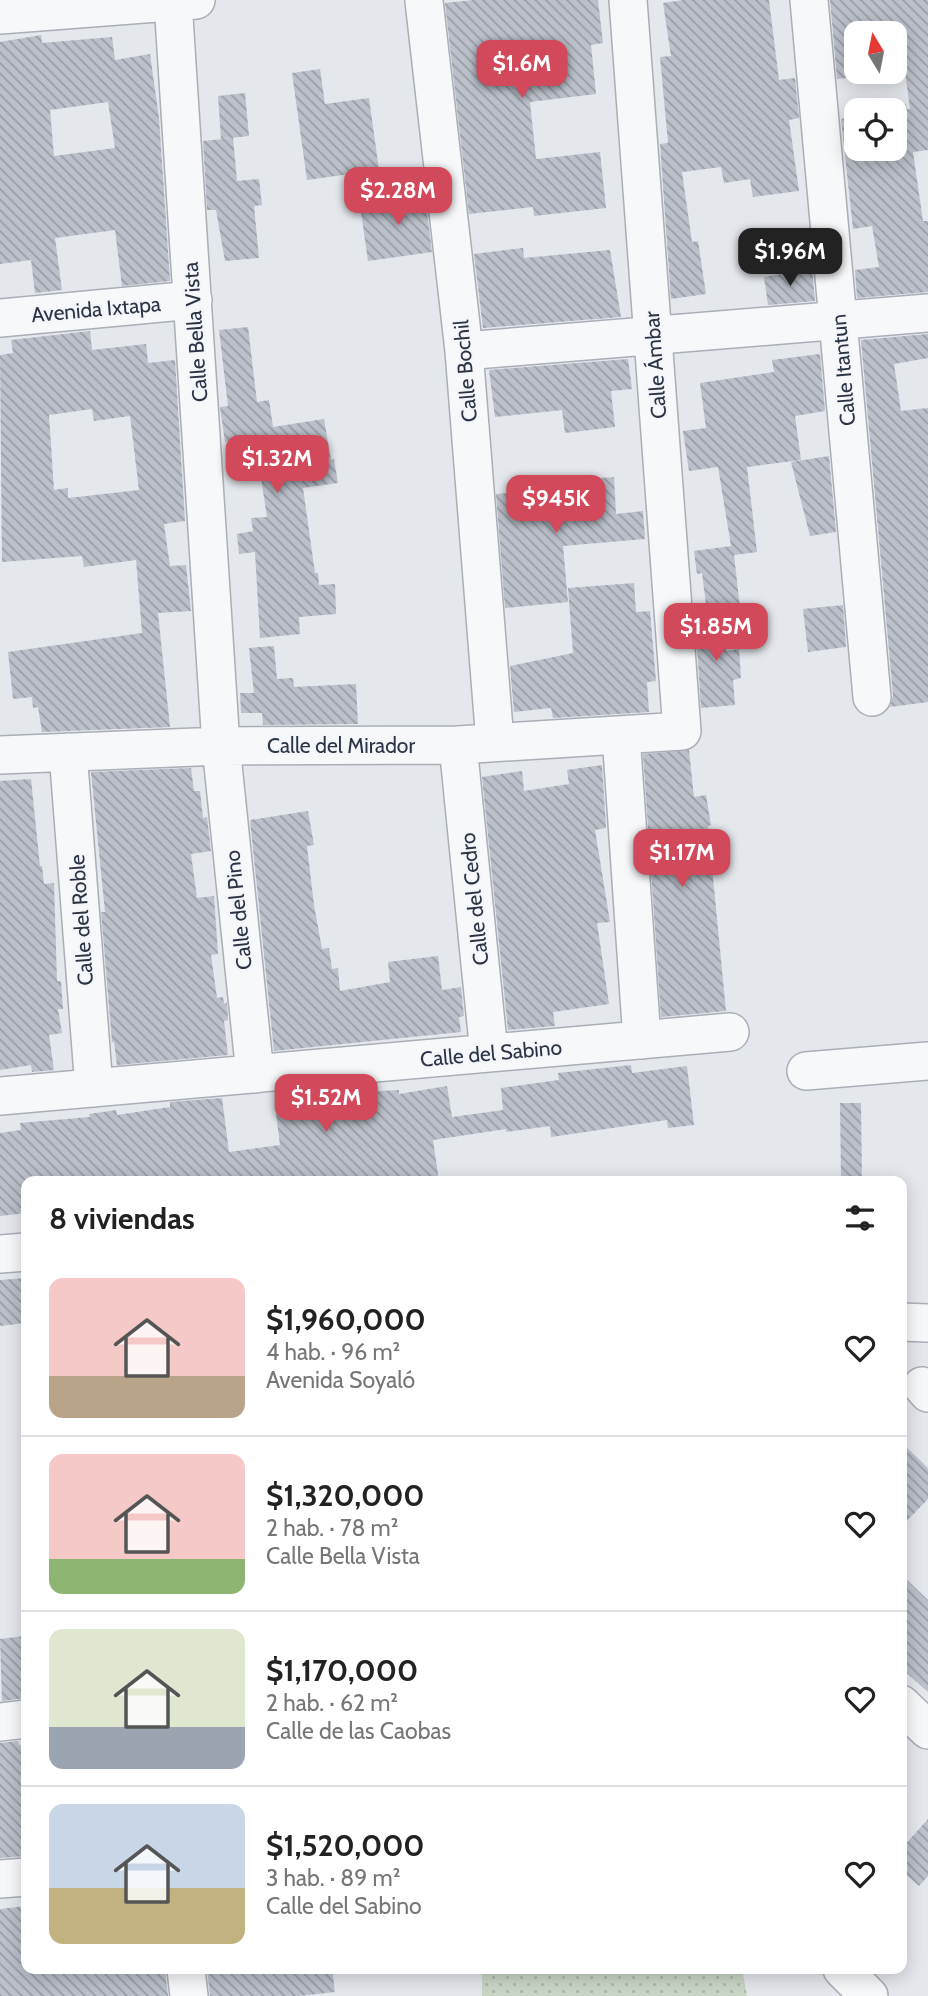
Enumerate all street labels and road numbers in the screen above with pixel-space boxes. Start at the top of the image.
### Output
street label: Calle Bella Vista [178,261,212,403]
street label: Avenida Ixtapa [30,291,162,327]
street label: Calle Ámbar [639,310,671,420]
street label: Calle Itantun [826,313,860,427]
street label: Calle Bochil [448,319,482,423]
street label: Calle del Mirador [267,733,415,758]
street label: Calle del Cedro [455,831,493,967]
street label: Calle del Pino [219,849,257,971]
street label: Calle del Roble [64,853,98,986]
street label: Calle del Sabino [419,1034,563,1072]

